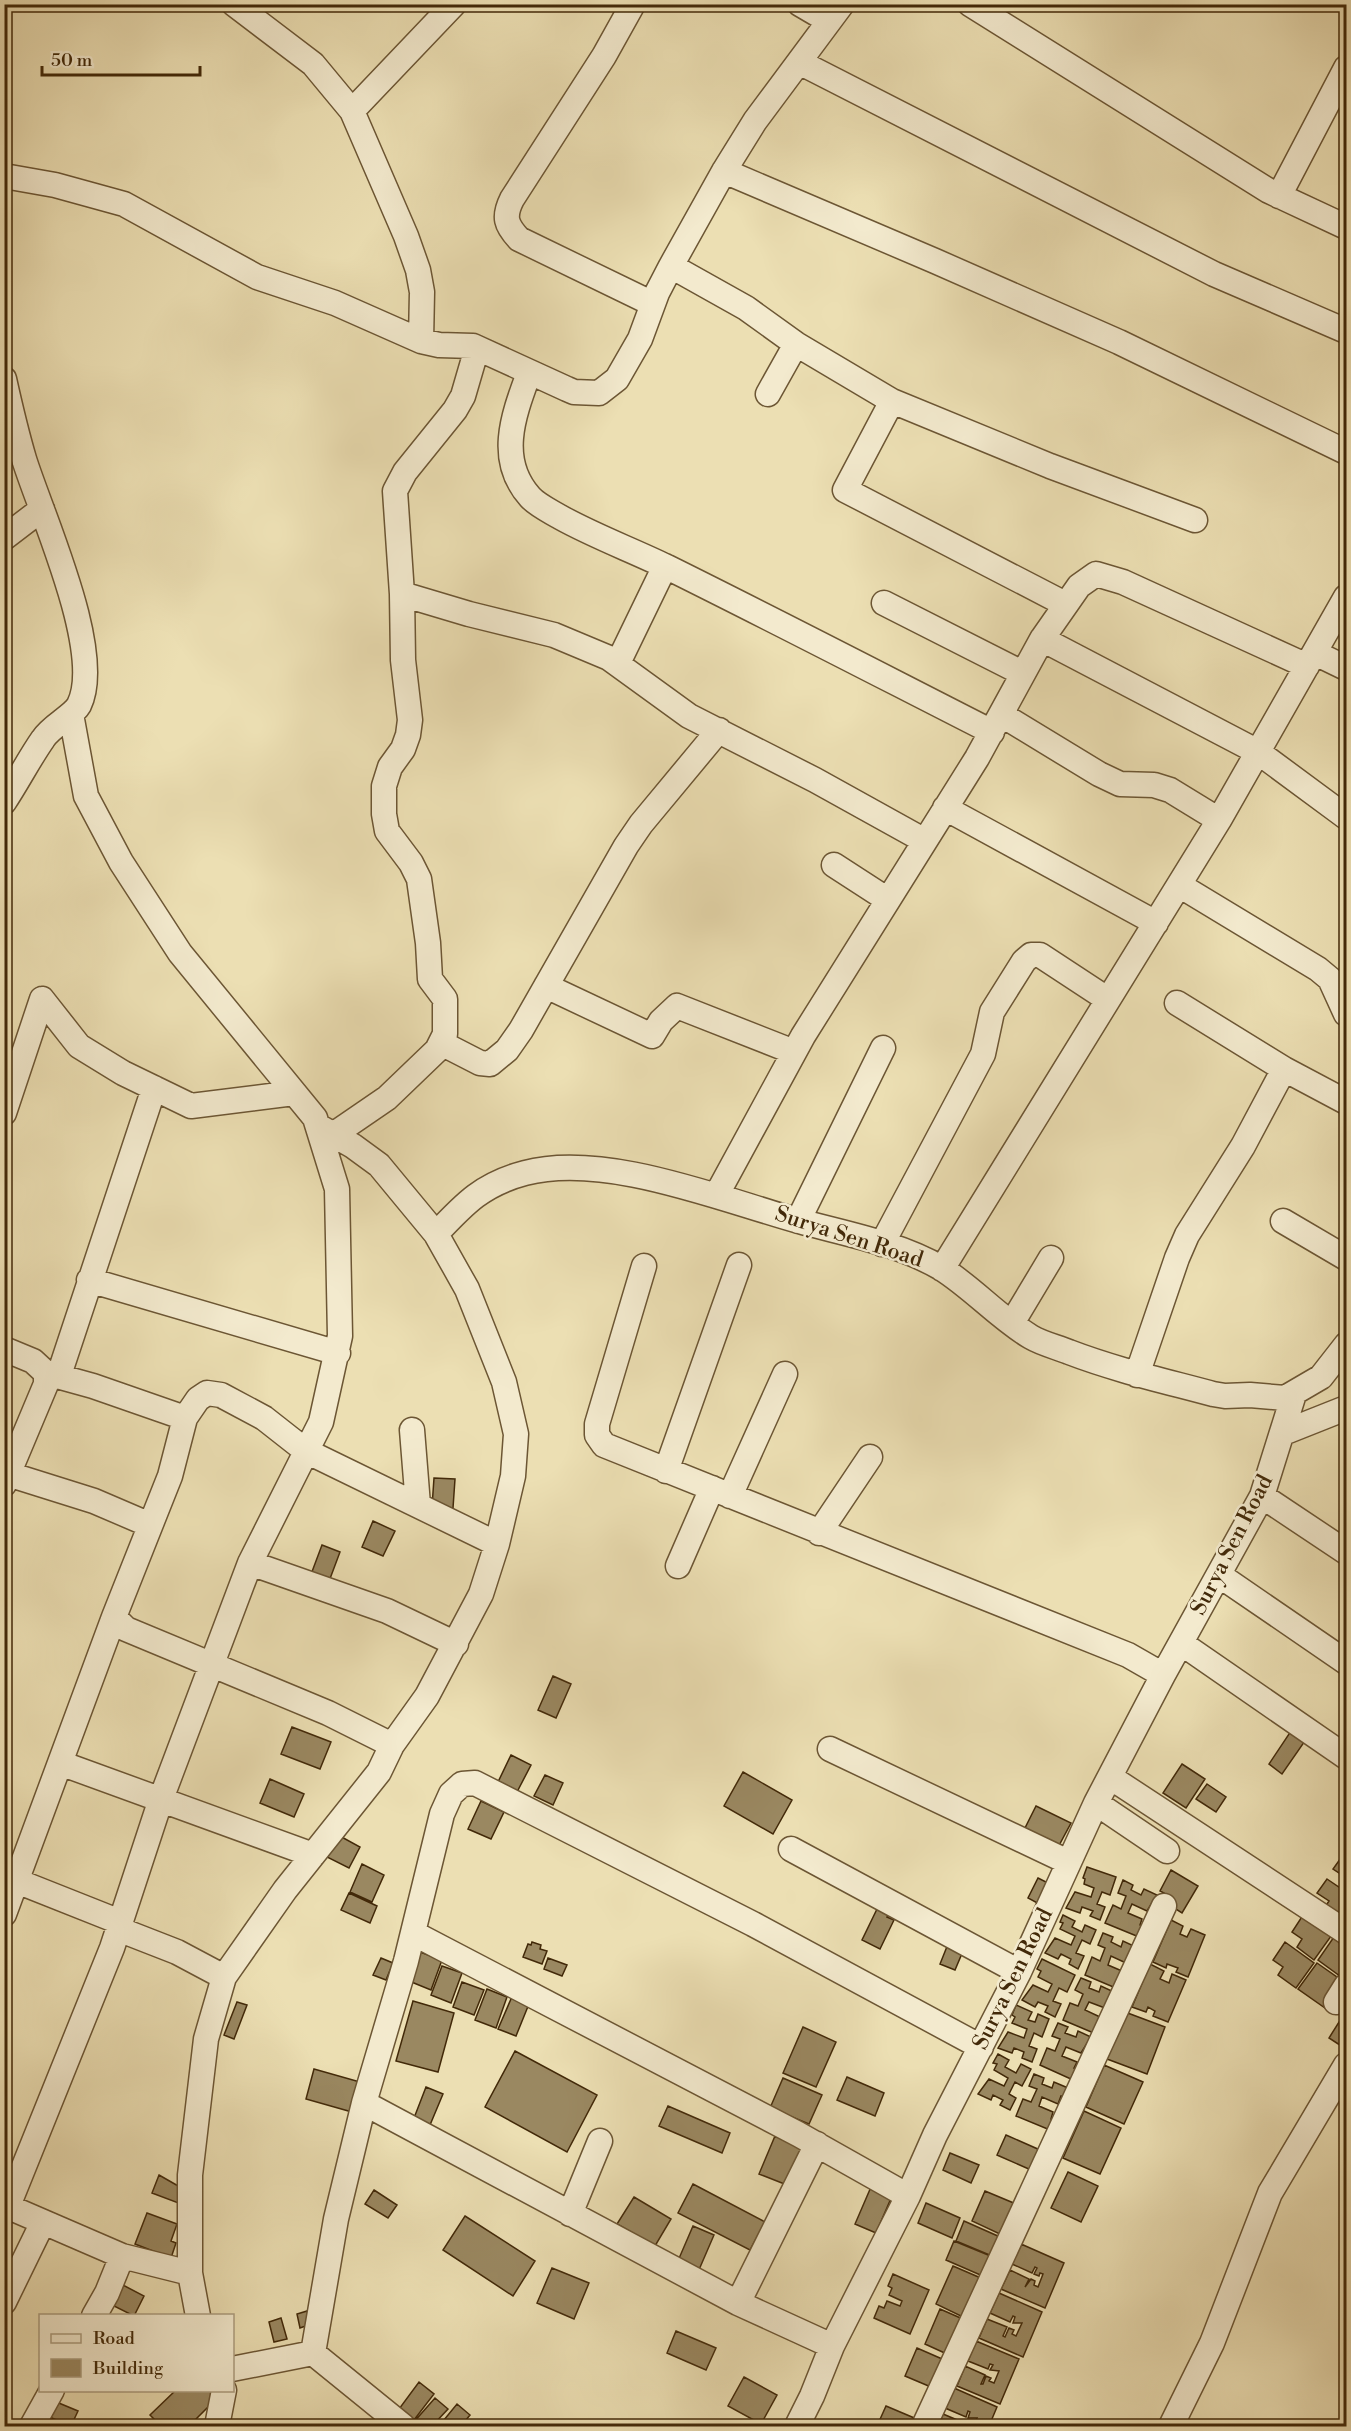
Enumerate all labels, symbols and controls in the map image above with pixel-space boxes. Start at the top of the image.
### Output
scale bar [42,39,200,77]
text: 50 m [51,49,93,72]
street label: Surya Sen Road [772,1200,927,1274]
street label: Surya Sen Road [1185,1470,1279,1620]
street label: Surya Sen Road [967,1903,1059,2054]
legend [39,2314,234,2392]
text: Road [93,2327,136,2350]
text: Building [92,2357,164,2380]

